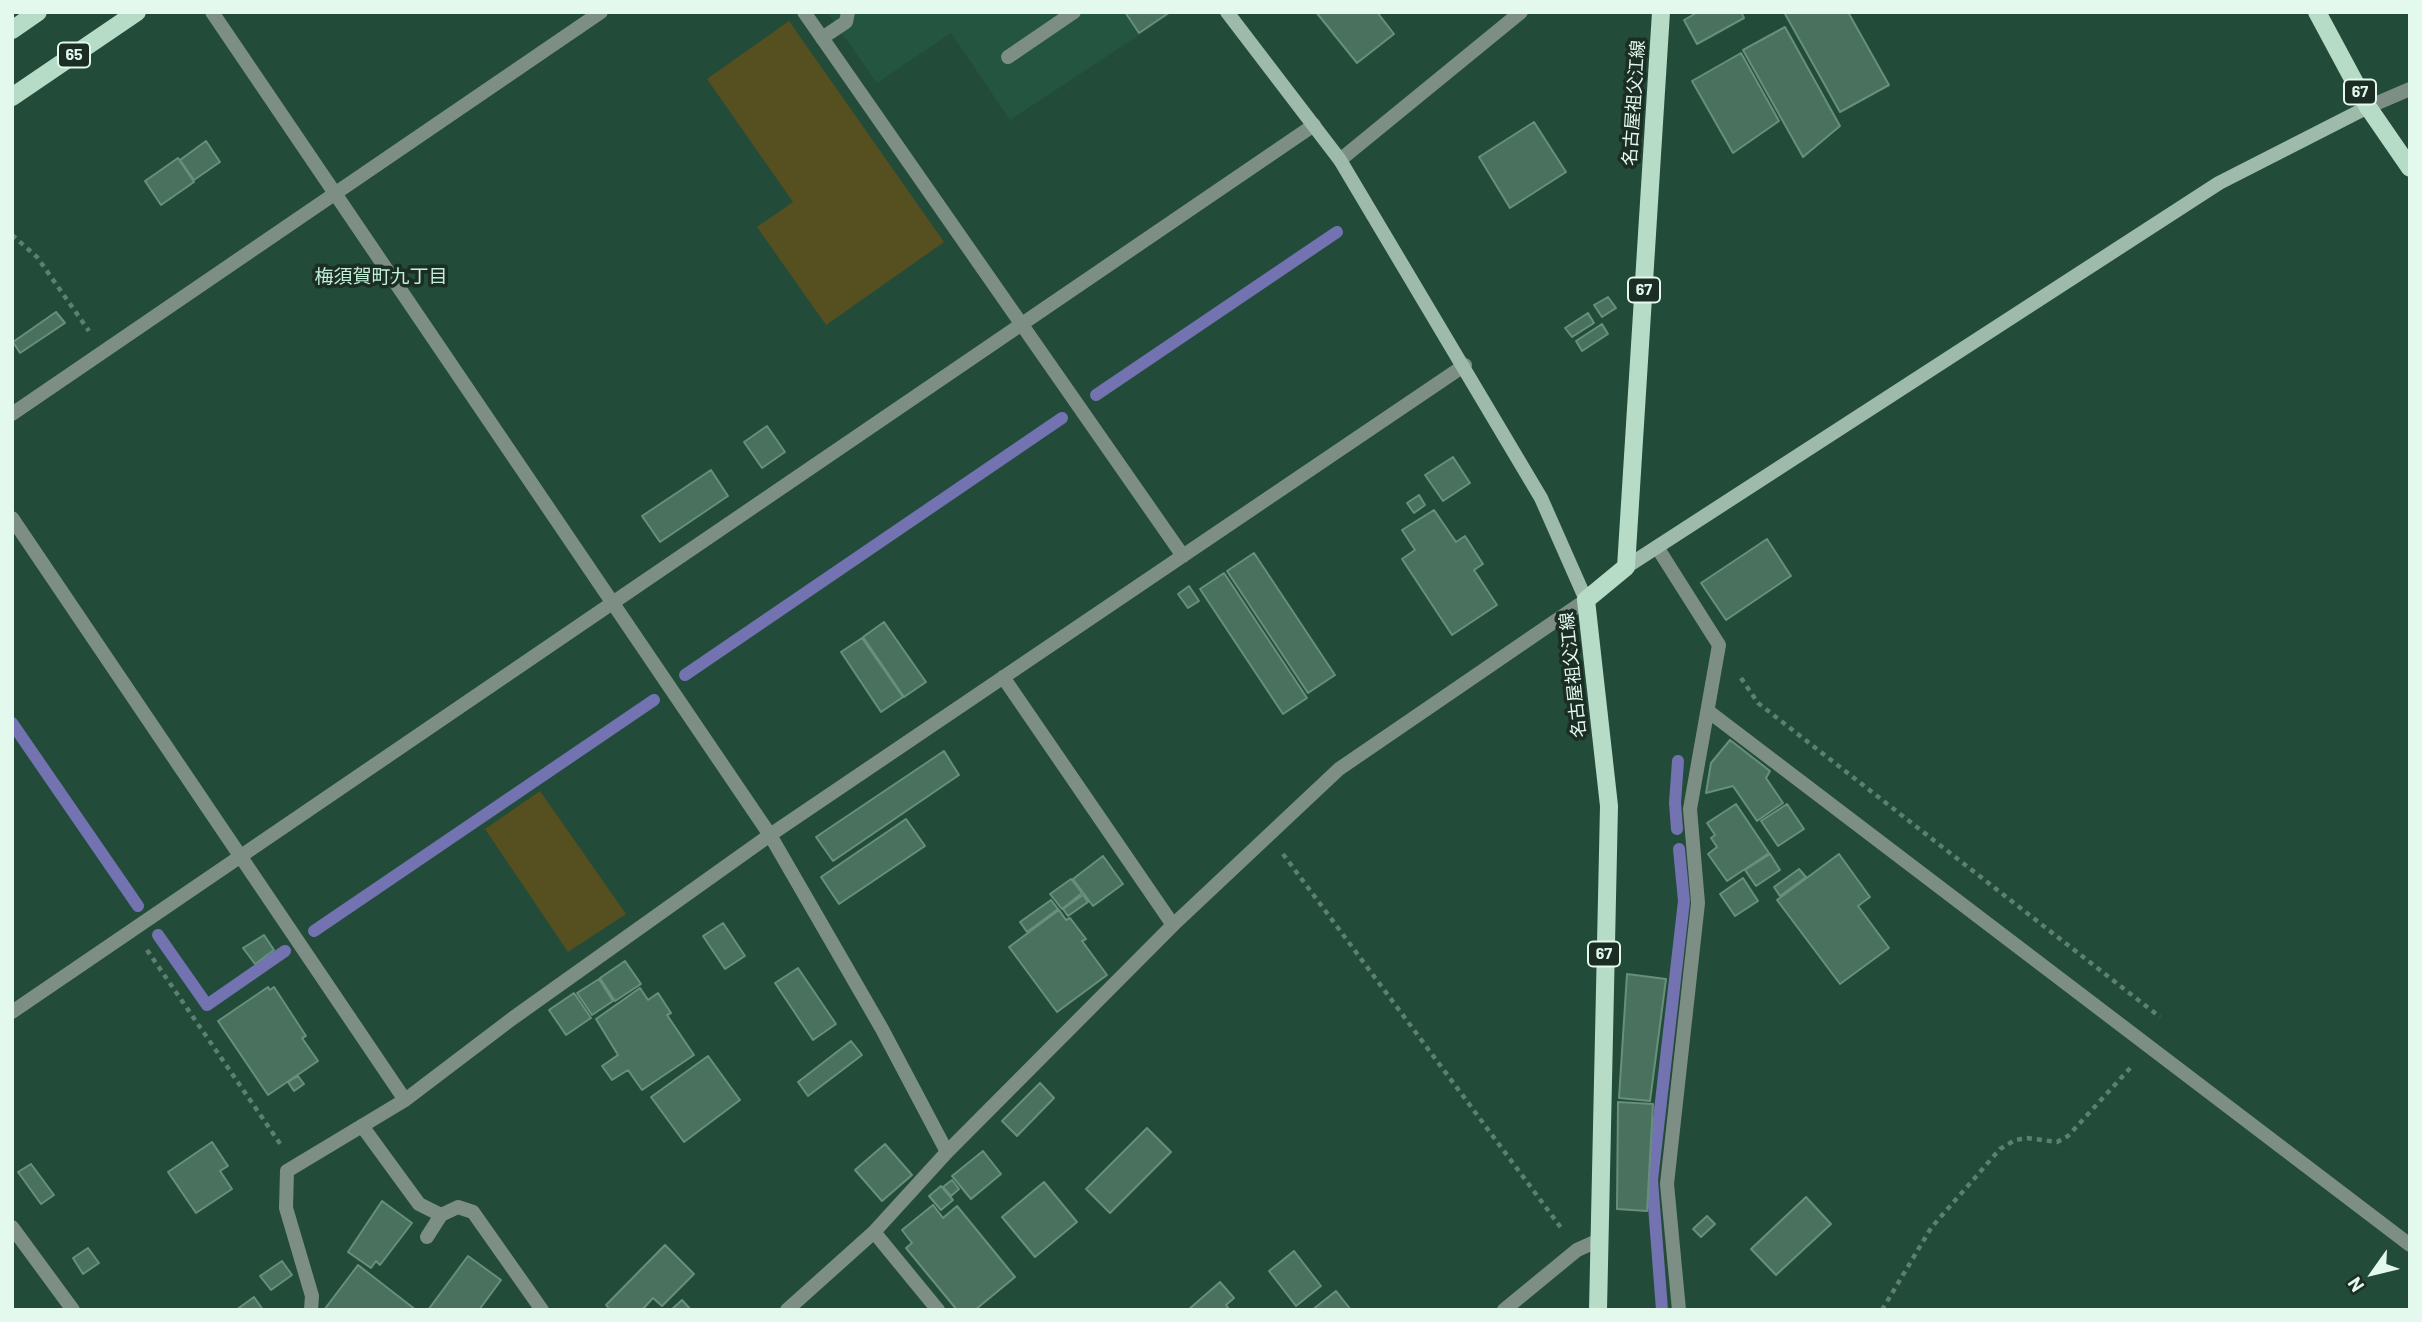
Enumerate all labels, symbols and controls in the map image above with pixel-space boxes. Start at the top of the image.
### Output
street label: 名古屋祖父江線 [1619,39,1649,167]
road number: 65 [58,42,90,68]
road number: 67 [2344,80,2376,104]
district label: 梅須賀町九丁目 [315,266,447,288]
road number: 67 [1628,278,1660,302]
street label: 名古屋祖父江線 [1556,611,1590,739]
road number: 67 [1588,942,1620,966]
north arrow [2338,1238,2408,1308]
text: N [2342,1273,2368,1297]

